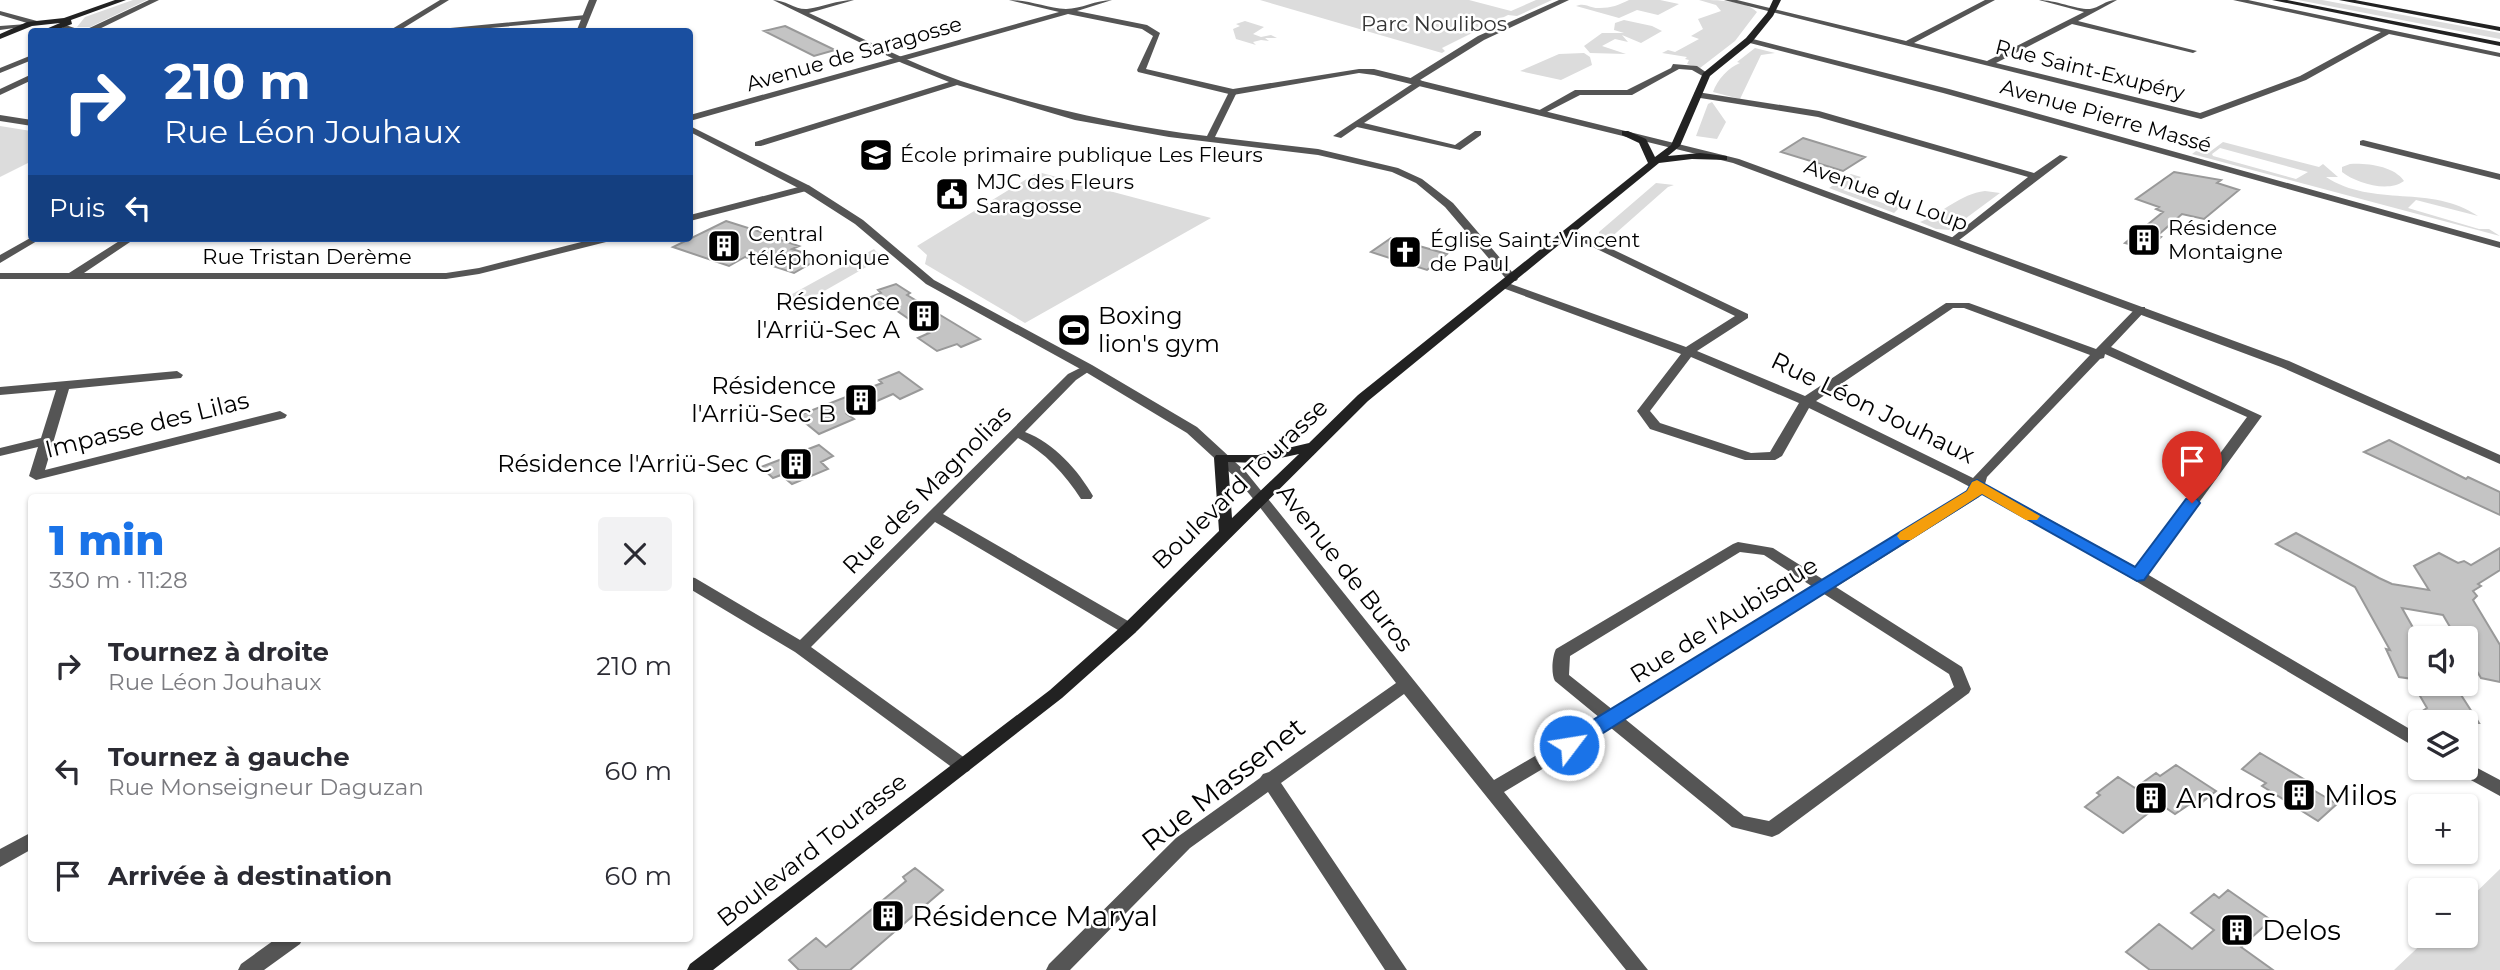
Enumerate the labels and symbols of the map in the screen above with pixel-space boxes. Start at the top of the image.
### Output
street label: Avenue de Saragosse [743,11,965,96]
park label: Parc Noulibos [1361,11,1507,36]
street label: Rue Saint-Exupéry [1993,34,2188,105]
street label: Avenue Pierre Massé [1998,73,2215,158]
school or university icon: École primaire publique Les Fleurs [857,136,895,174]
place label: École primaire publique Les Fleurs [900,142,1263,167]
street label: Avenue du Loup [1801,153,1971,236]
place label: MJC des Fleurs Saragosse [976,169,1134,218]
public building icon: MJC des Fleurs Saragosse [933,175,971,213]
place label: Résidence Montaigne [2168,215,2283,264]
place label: Central téléphonique [748,221,890,270]
building icon: Résidence Montaigne [2125,221,2163,259]
building icon: Central téléphonique [705,227,743,265]
place label: Église Saint-Vincent de Paul [1430,227,1640,276]
church icon: Église Saint-Vincent de Paul [1386,233,1424,271]
street label: Rue Tristan Derème [202,244,412,269]
place label: Résidence l'Arriü-Sec A [756,287,901,344]
building icon: Résidence l'Arriü-Sec A [905,297,943,335]
place label: Boxing lion's gym [1098,301,1220,358]
sports icon: Boxing lion's gym [1055,311,1093,349]
street label: Rue Léon Jouhaux [1767,346,1980,469]
place label: Résidence l'Arriü-Sec B [691,371,836,428]
building icon: Résidence l'Arriü-Sec B [842,381,880,419]
street label: Impasse des Lilas [42,385,252,464]
street label: Boulevard Tourasse [1146,392,1334,575]
street label: Rue des Magnolias [836,399,1017,580]
pin [2162,431,2222,503]
building icon: Résidence l'Arriü-Sec C [777,445,815,483]
place label: Résidence l'Arriü-Sec C [497,449,772,478]
street label: Avenue de Buros [1271,478,1420,657]
street label: Rue de l'Aubisque [1624,550,1823,689]
position arrow [1532,708,1606,782]
street label: Rue Massenet [1135,710,1311,858]
street label: Boulevard Tourasse [711,766,912,933]
building icon: Milos [2280,776,2318,814]
place label: Milos [2324,778,2397,812]
building icon: Andros [2132,779,2170,817]
place label: Andros [2176,781,2276,815]
building icon: Résidence Maryal [869,897,907,935]
place label: Résidence Maryal [912,899,1158,933]
building icon: Delos [2218,911,2256,949]
place label: Delos [2262,913,2341,947]

